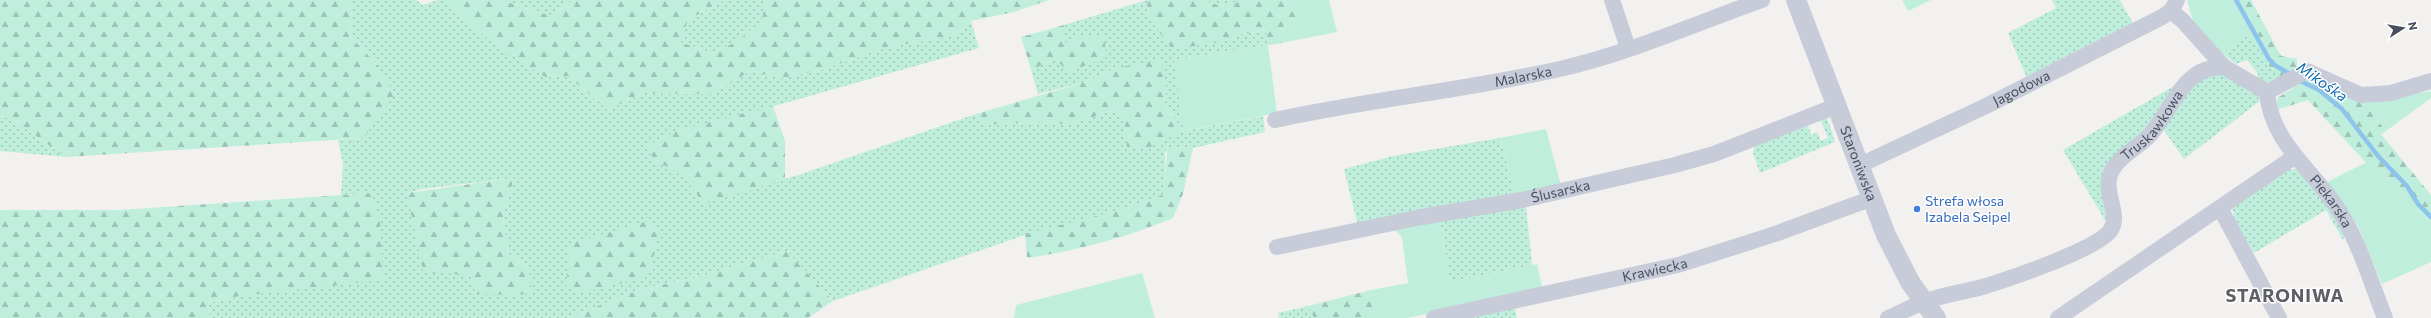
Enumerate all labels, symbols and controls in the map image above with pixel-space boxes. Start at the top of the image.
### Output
north arrow [2383,8,2423,48]
text: N [2406,20,2420,31]
water label: Mikośka [2294,57,2351,105]
street label: Malarska [1493,62,1553,90]
street label: Jagodowa [1990,66,2053,109]
street label: Truskawkowa [2117,87,2186,164]
street label: Staroniwska [1837,123,1881,203]
street label: Piekarska [2307,171,2356,230]
street label: Ślusarska [1529,176,1592,206]
place label: Strefa włosa Izabela Seipel [1925,192,2011,225]
marker: Strefa włosa Izabela Seipel [1912,204,1922,214]
street label: Krawiecka [1621,254,1689,285]
district label: STARONIWA [2226,284,2344,306]

